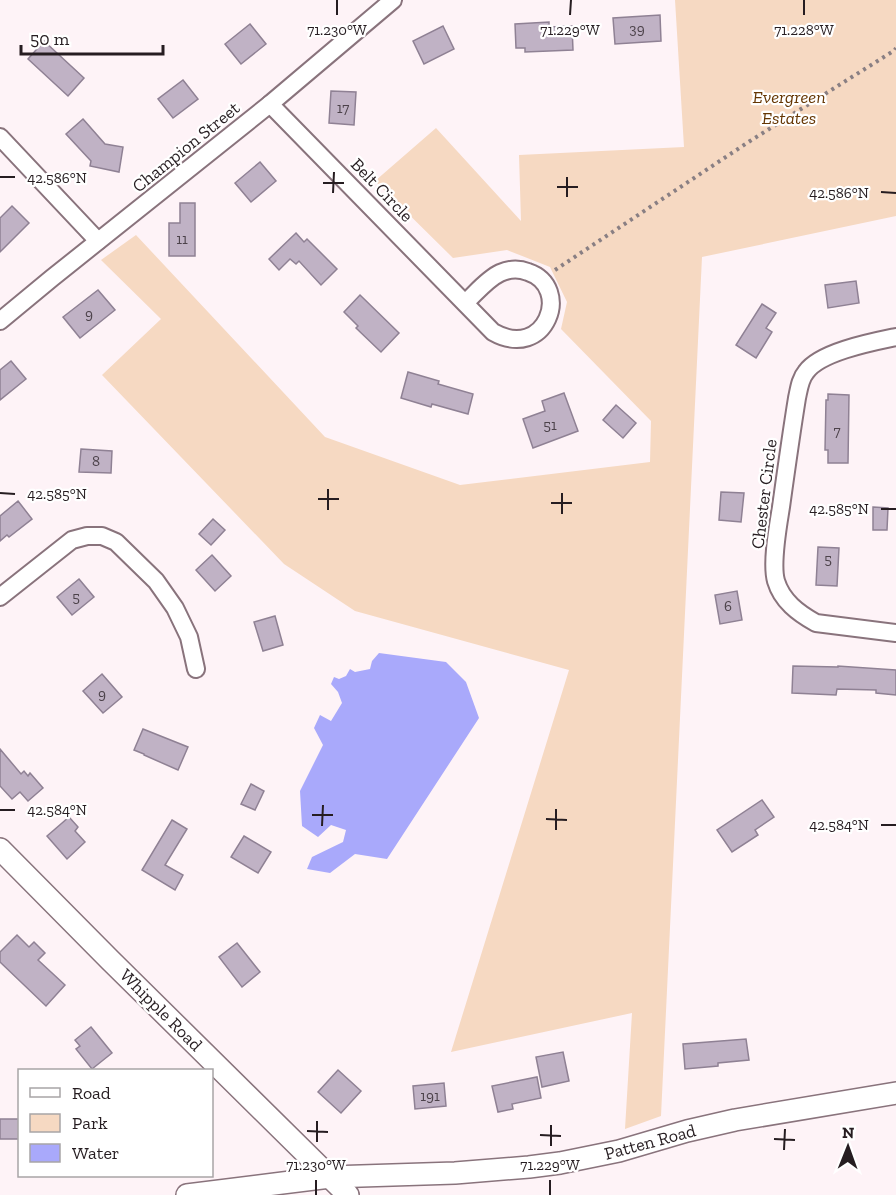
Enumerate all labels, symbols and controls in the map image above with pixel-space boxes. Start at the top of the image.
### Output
scale bar [21,18,164,56]
house number: 39 [629,20,645,38]
text: 71.230°W [307,21,367,39]
text: 71.229°W [540,21,600,39]
text: 71.228°W [774,21,834,39]
text: 50 m [30,28,70,50]
park label: Evergreen Estates [752,86,826,129]
street label: Champion Street [128,97,244,197]
house number: 17 [337,99,349,117]
street label: Belt Circle [346,153,418,227]
text: 42.586°N [27,169,87,187]
text: 42.586°N [809,184,869,202]
house number: 11 [176,230,188,248]
house number: 9 [85,305,93,323]
house number: 51 [543,416,557,434]
house number: 7 [833,422,841,440]
street label: Chester Circle [746,438,782,550]
house number: 8 [92,452,100,470]
text: 42.585°N [27,485,87,503]
text: 42.585°N [809,500,869,518]
house number: 5 [824,550,832,568]
house number: 5 [72,588,80,606]
house number: 6 [724,597,732,615]
house number: 9 [98,685,106,703]
text: 42.584°N [27,801,87,819]
text: 42.584°N [809,816,869,834]
street label: Whipple Road [115,964,207,1056]
legend [18,1069,213,1177]
text: Road [72,1082,111,1104]
house number: 191 [420,1087,440,1105]
text: Park [72,1112,108,1134]
north arrow [818,1117,878,1177]
street label: Patten Road [602,1119,698,1165]
text: N [842,1123,855,1142]
text: Water [72,1142,119,1164]
text: 71.230°W [286,1156,346,1174]
text: 71.229°W [520,1156,580,1174]

